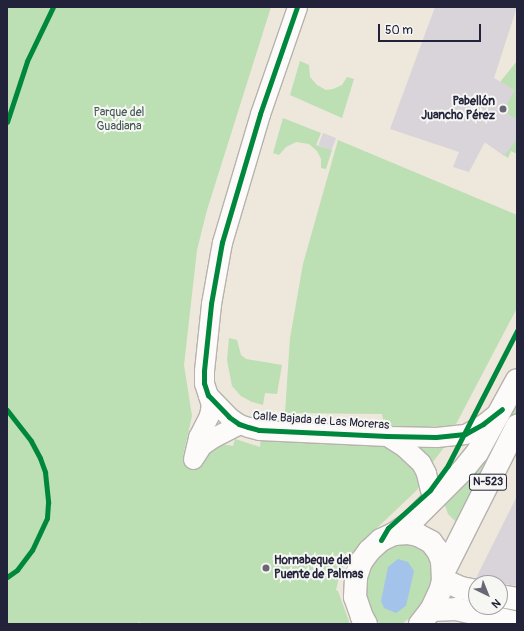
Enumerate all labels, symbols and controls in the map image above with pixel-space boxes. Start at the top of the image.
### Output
scale bar [380,16,483,42]
text: 50 m [385,23,413,38]
place label: Pabellón Juancho Pérez [421,95,495,123]
marker: Pabellón Juancho Pérez [498,104,508,114]
park label: Parque del Guadiana [94,106,144,134]
street label: Calle Bajada de Las Moreras [252,409,390,433]
road number: N-523 [468,473,508,491]
place label: Hornabeque del Puente de Palmas [274,554,363,582]
marker: Hornabeque del Puente de Palmas [261,563,271,573]
north arrow [468,575,508,615]
text: N [489,596,503,611]

